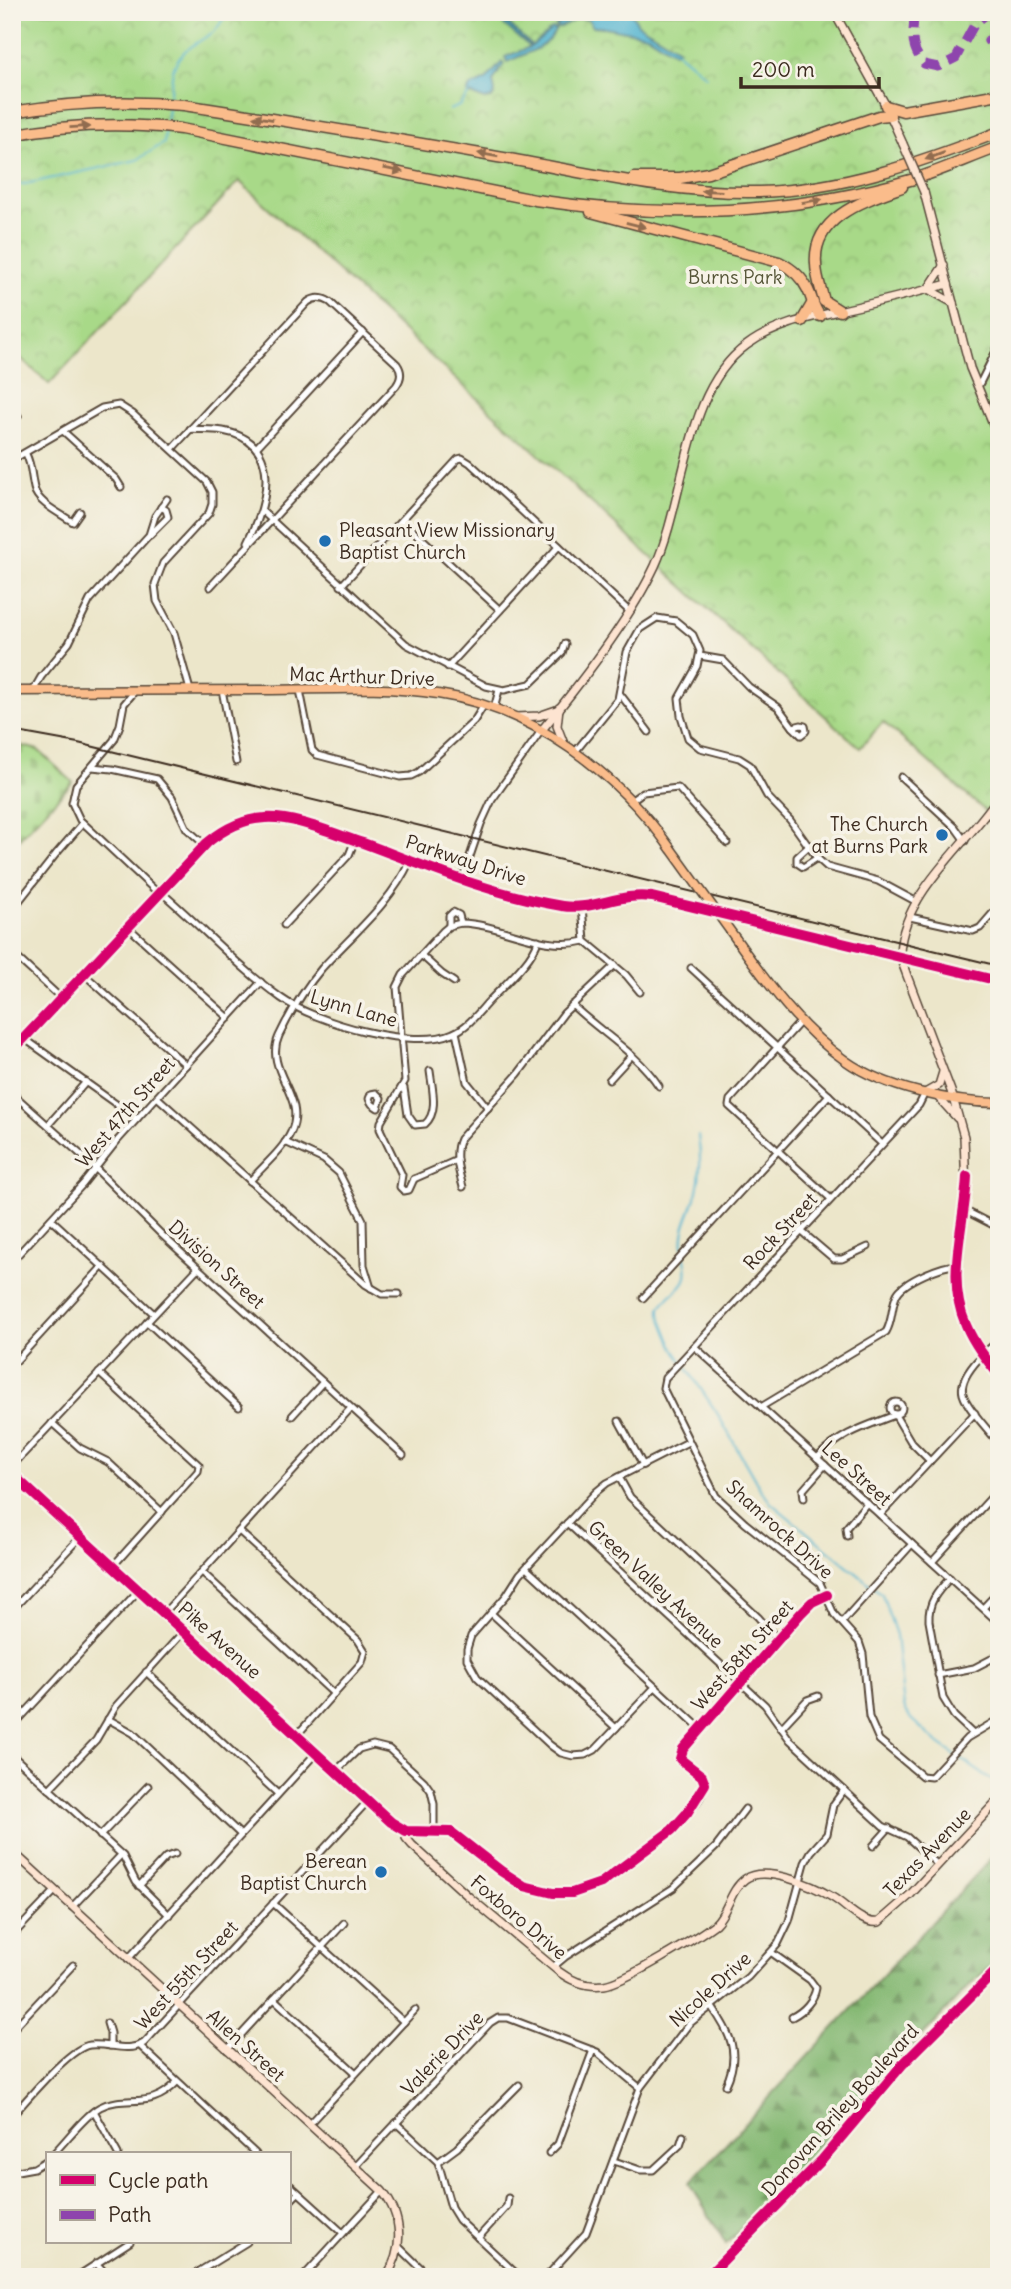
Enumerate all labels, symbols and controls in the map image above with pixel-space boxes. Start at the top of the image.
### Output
scale bar [741,46,880,90]
text: 200 m [752,56,815,83]
one-way arrow [252,112,274,123]
one-way arrow [69,121,91,132]
one-way arrow [476,149,498,160]
one-way arrow [925,151,946,162]
one-way arrow [382,165,404,176]
one-way arrow [701,186,723,197]
one-way arrow [801,195,823,206]
one-way arrow [625,220,647,231]
park label: Burns Park [688,265,783,289]
place label: Pleasant View Missionary Baptist Church [339,518,555,564]
marker: Pleasant View Missionary Baptist Church [317,533,333,549]
street label: Mac Arthur Drive [289,661,435,691]
place label: The Church at Burns Park [812,812,928,858]
marker: The Church at Burns Park [934,827,950,843]
street label: Parkway Drive [403,829,529,891]
street label: Lynn Lane [308,984,400,1032]
street label: West 47th Street [70,1052,180,1172]
street label: Rock Street [738,1187,822,1275]
street label: Division Street [164,1215,270,1313]
street label: Lee Street [817,1435,897,1511]
street label: Shamrock Drive [721,1475,839,1583]
street label: Green Valley Avenue [583,1515,729,1653]
street label: West 58th Street [686,1595,798,1715]
street label: Pike Avenue [173,1596,267,1684]
street label: Texas Avenue [878,1802,976,1902]
place label: Berean Baptist Church [240,1849,367,1895]
marker: Berean Baptist Church [373,1864,389,1880]
street label: Foxboro Drive [466,1870,572,1964]
street label: West 55th Street [129,1915,243,2035]
street label: Nicole Drive [664,1946,756,2032]
street label: Allen Street [202,2004,290,2086]
street label: Valerie Drive [396,2006,488,2100]
street label: Donovan Briley Boulevard [756,2019,924,2201]
legend [46,2152,290,2244]
text: Cycle path [108,2167,208,2194]
text: Path [108,2201,151,2228]

